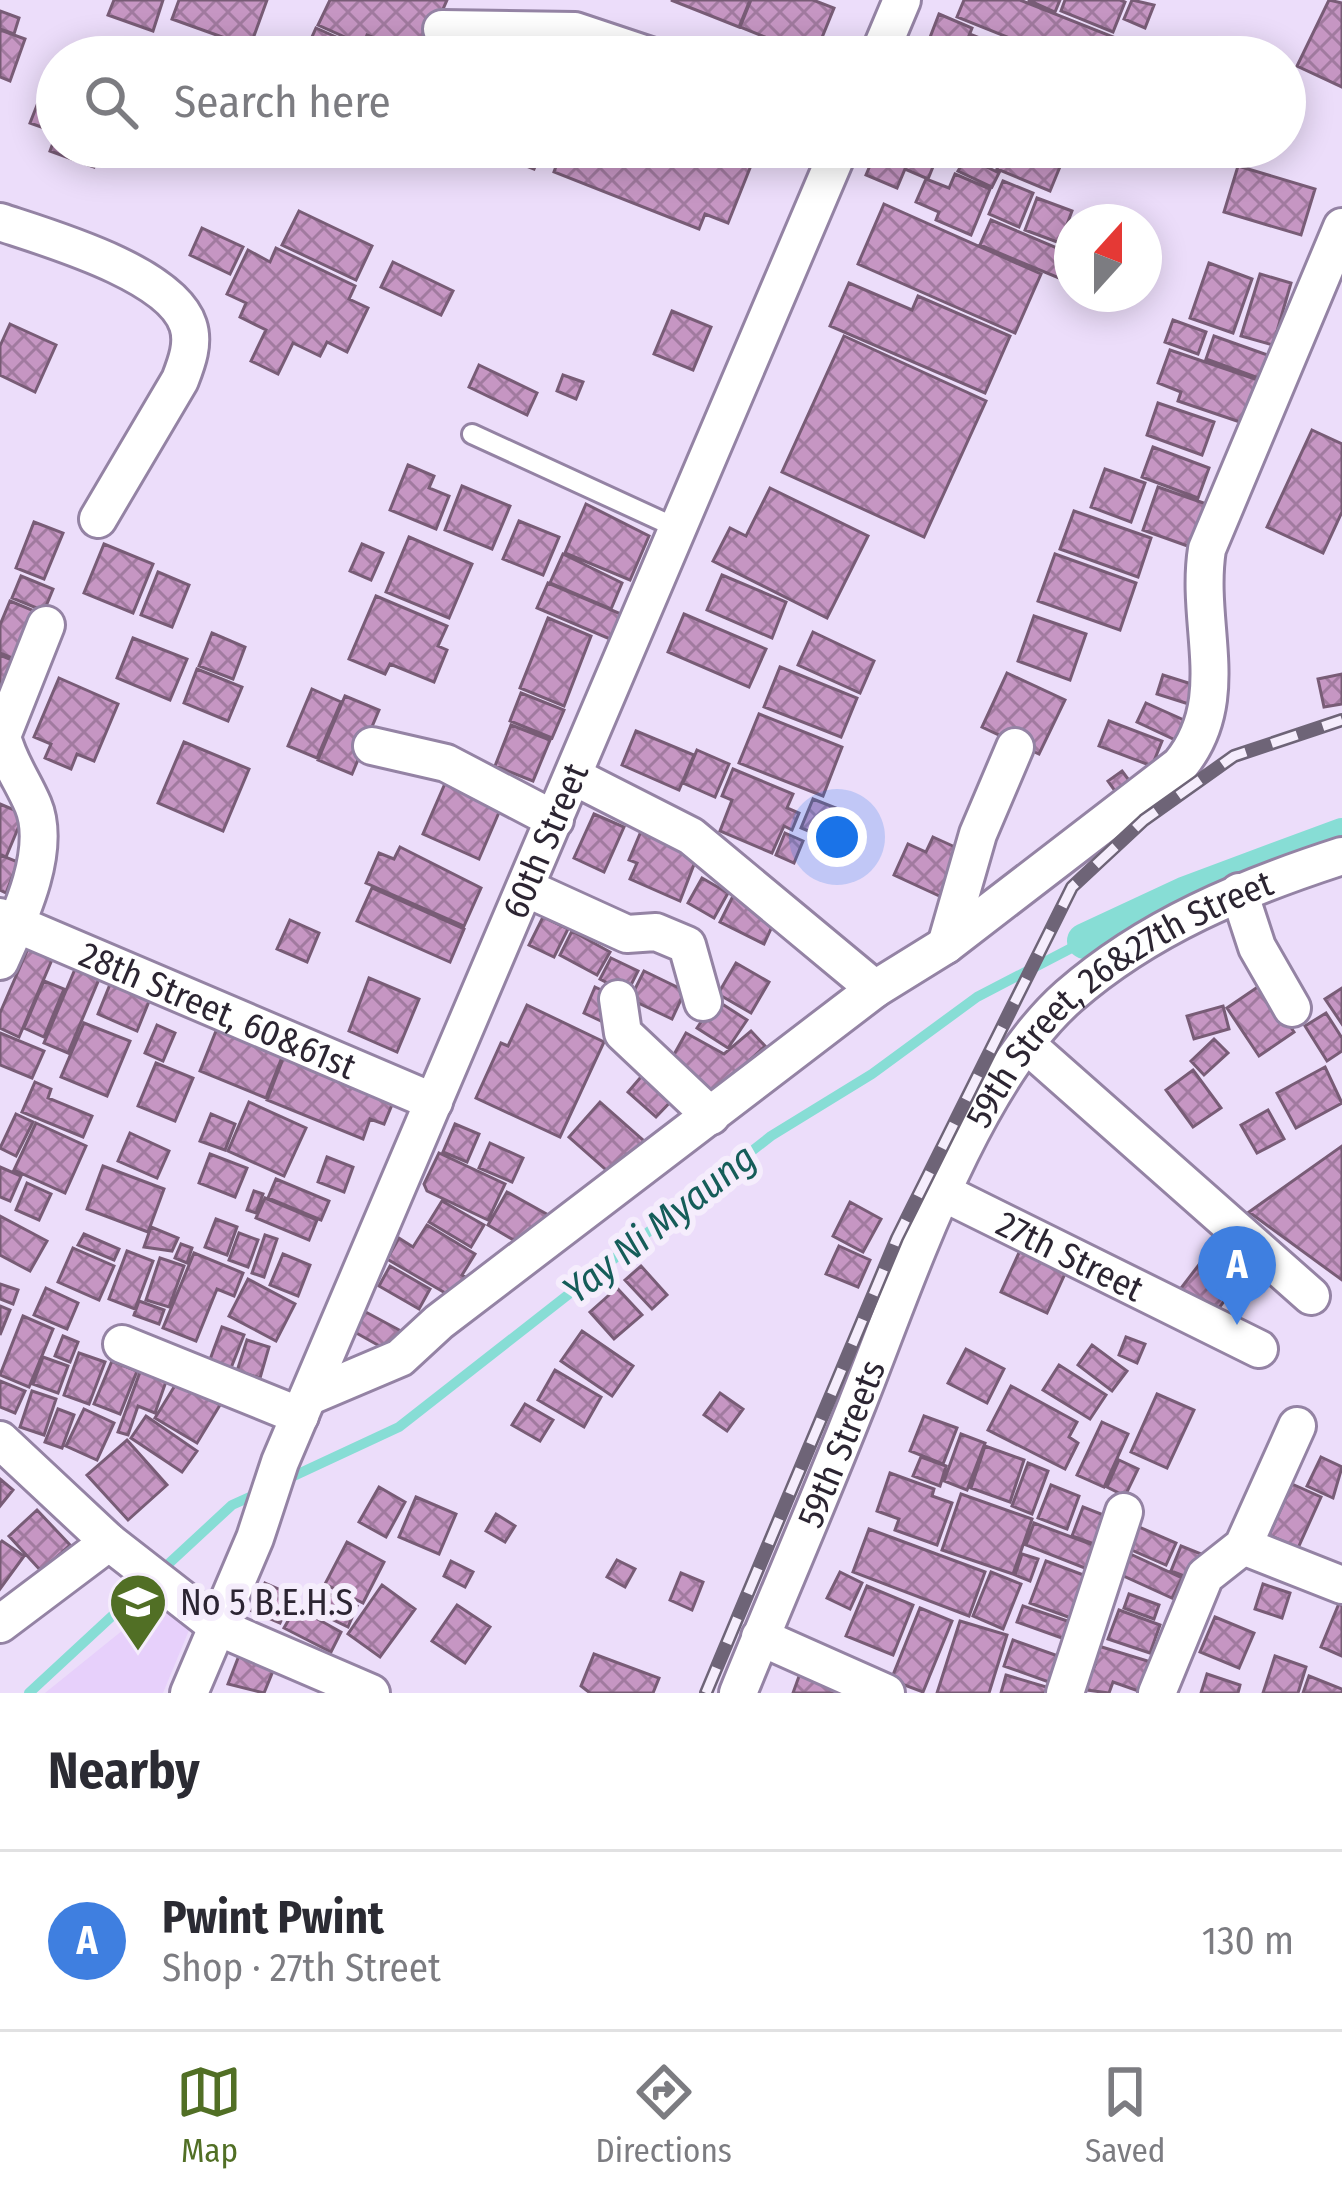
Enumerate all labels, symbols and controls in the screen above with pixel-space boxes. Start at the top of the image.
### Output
search box [36,36,1306,168]
icon: search [78,69,144,135]
text: Search here [174,75,391,129]
north arrow [1054,204,1162,312]
street label: 60th Street [493,756,598,925]
your location [807,807,867,867]
street label: 59th Street, 26&27th Street [957,861,1279,1135]
street label: 28th Street, 60&61st [73,933,363,1089]
water label: Yay Ni Myaung [554,1134,765,1313]
street label: 27th Street [989,1202,1151,1311]
pin: A [1198,1226,1276,1325]
street label: 59th Streets [788,1354,895,1534]
school or university icon: No 5 B.E.H.S [107,1571,169,1653]
place label: No 5 B.E.H.S [180,1581,353,1625]
text: Nearby [48,1740,200,1802]
text: Pwint Pwint [162,1891,384,1945]
text: A [76,1918,98,1964]
text: 130 m [1202,1918,1294,1964]
text: Shop · 27th Street [162,1945,441,1991]
tab: Map [176,2059,242,2171]
tab: Directions [595,2059,732,2171]
tab: Saved [1085,2059,1165,2171]

